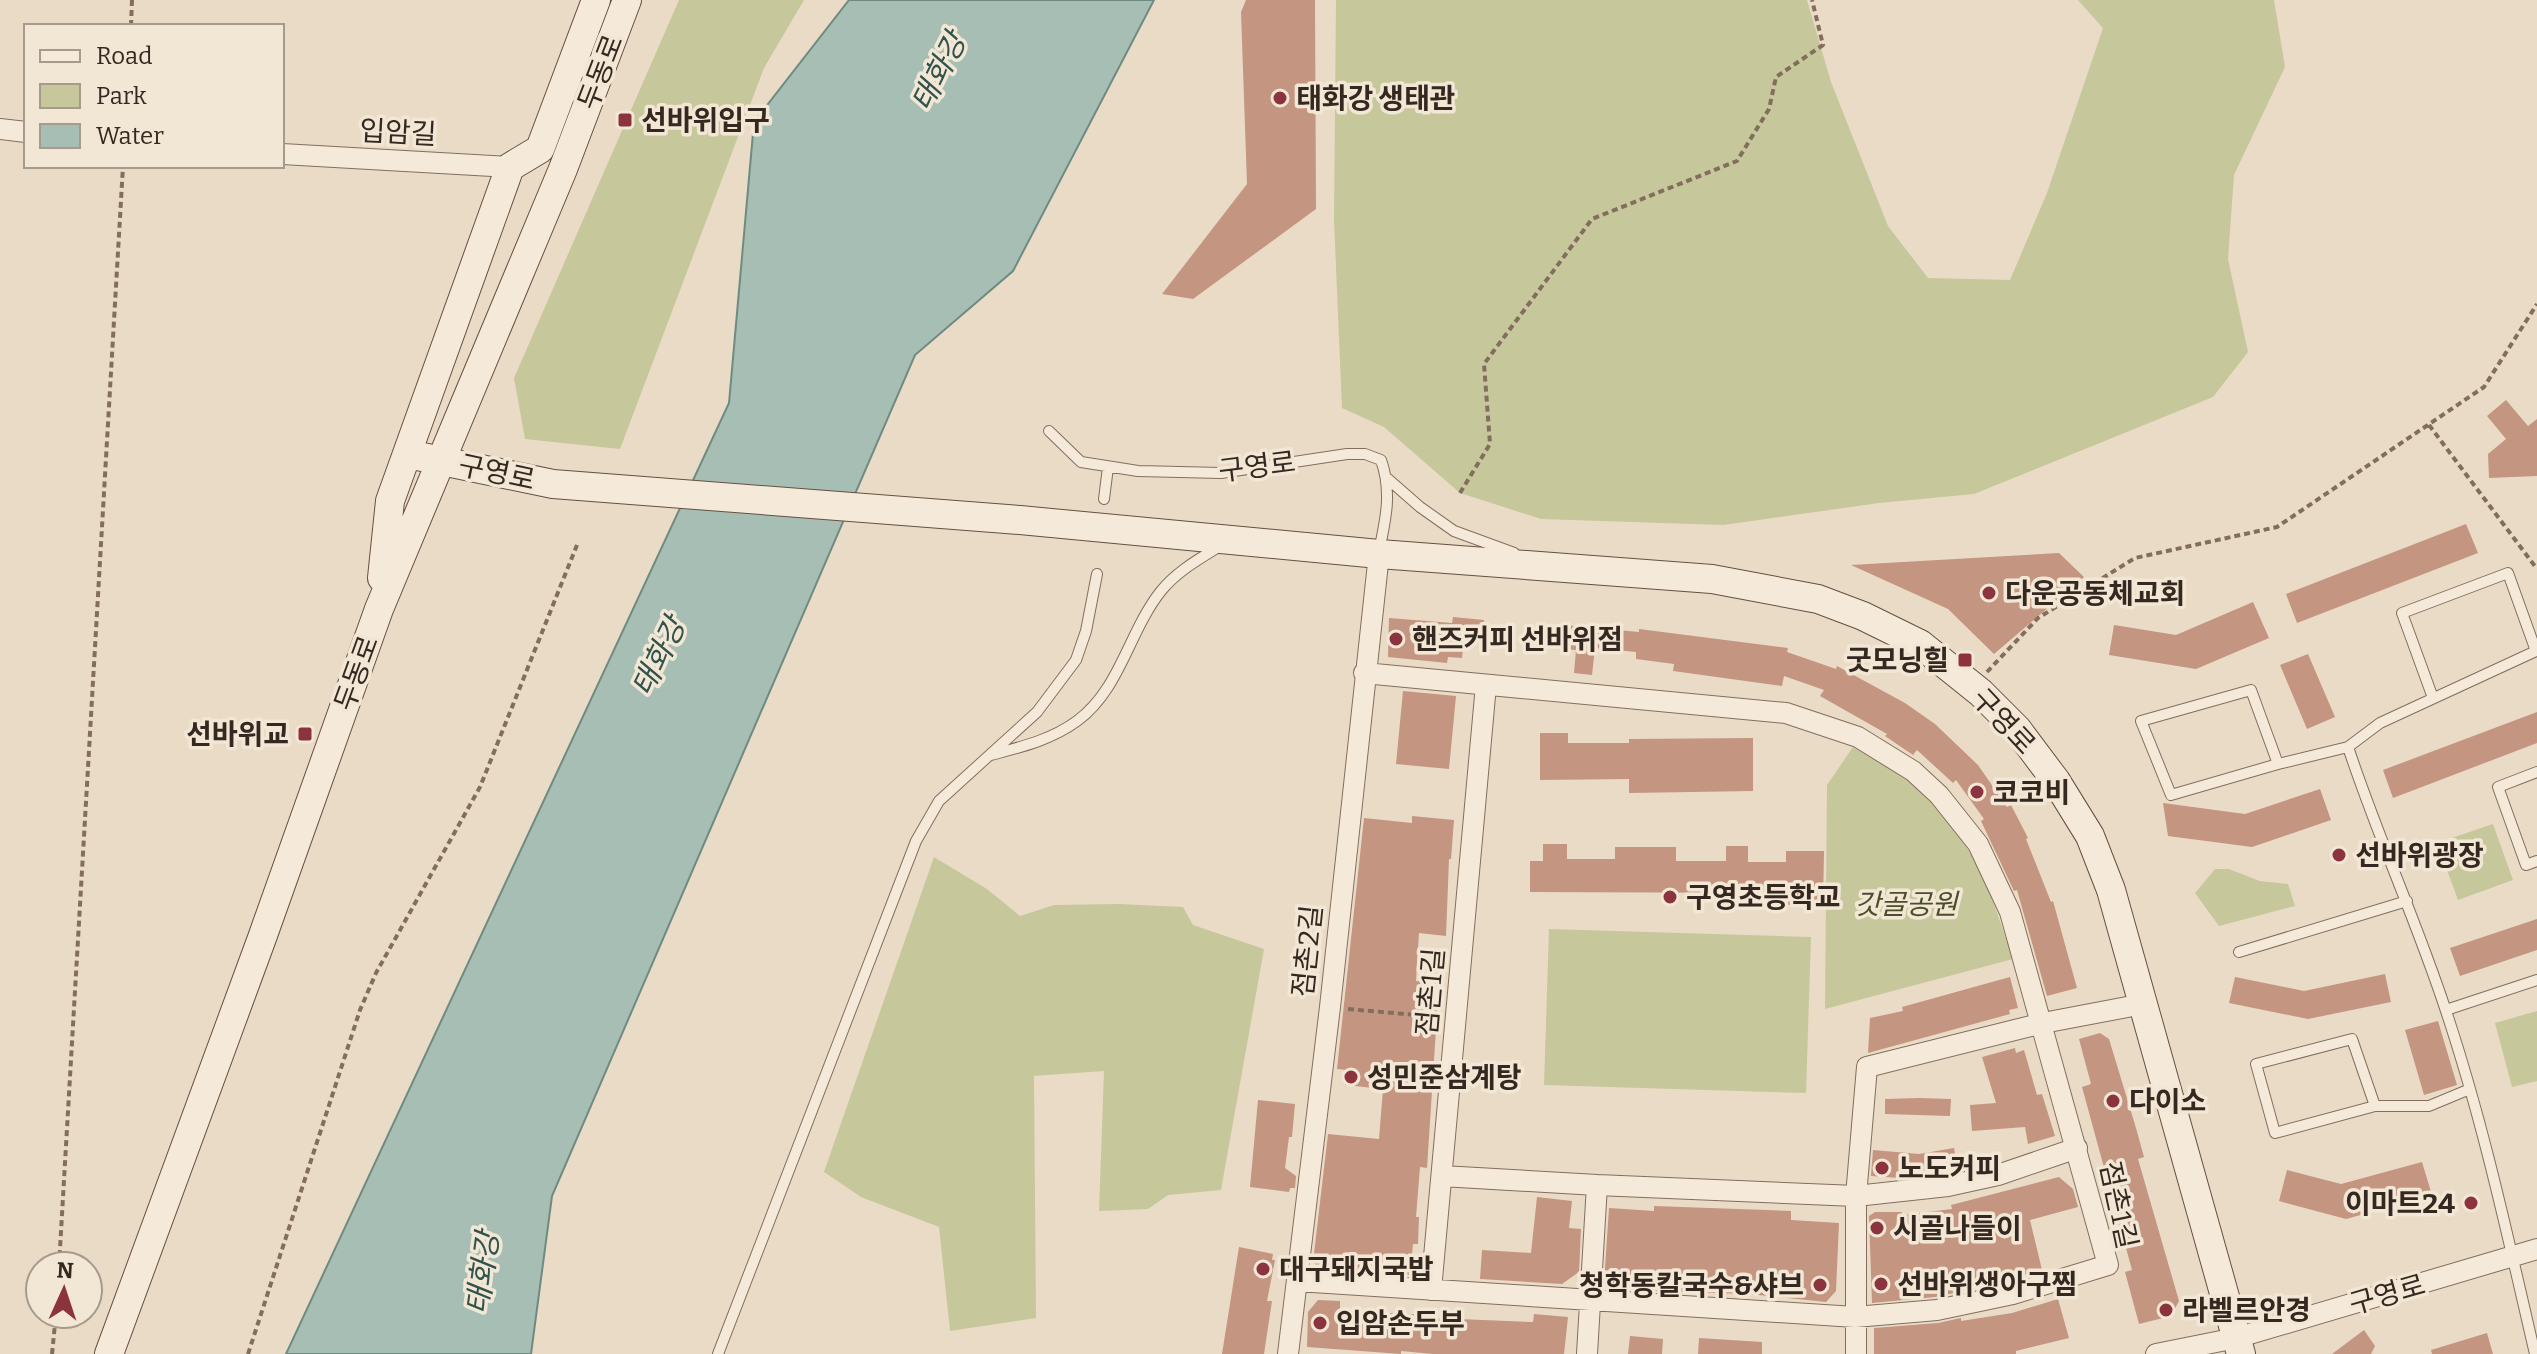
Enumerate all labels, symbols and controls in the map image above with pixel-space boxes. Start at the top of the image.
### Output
legend [24,24,284,168]
water label: 태화강 [904,24,975,117]
street label: 두동로 [571,30,630,114]
text: Road [96,42,152,70]
text: Park [96,82,147,110]
place label: 태화강 생태관 [1296,82,1456,115]
marker: 태화강 생태관 [1271,89,1289,107]
place label: 선바위입구 [641,104,770,137]
marker: 선바위입구 [616,111,634,129]
street label: 입암길 [359,114,437,151]
text: Water [96,122,164,150]
street label: 구영로 [1217,445,1297,488]
street label: 구영로 [456,448,538,497]
place label: 다운공동체교회 [2005,577,2185,610]
marker: 다운공동체교회 [1980,584,1998,602]
water label: 태화강 [625,609,695,702]
place label: 핸즈커피 선바위점 [1412,623,1623,656]
marker: 핸즈커피 선바위점 [1387,630,1405,648]
street label: 두동로 [328,631,385,715]
place label: 굿모닝힐 [1846,644,1949,677]
marker: 굿모닝힐 [1956,651,1974,669]
street label: 구영로 [1965,682,2042,761]
place label: 선바위교 [186,718,289,751]
marker: 선바위교 [296,725,314,743]
place label: 코코비 [1993,776,2070,809]
marker: 코코비 [1968,783,1986,801]
place label: 선바위광장 [2355,839,2484,872]
marker: 선바위광장 [2330,846,2348,864]
place label: 구영초등학교 [1686,881,1841,914]
marker: 구영초등학교 [1661,888,1679,906]
park label: 갓골공원 [1854,888,1960,921]
street label: 점촌2길 [1286,903,1329,999]
street label: 점촌1길 [1410,946,1451,1038]
place label: 성민준삼계탕 [1367,1061,1522,1094]
marker: 성민준삼계탕 [1342,1068,1360,1086]
place label: 다이소 [2129,1085,2206,1118]
marker: 다이소 [2104,1092,2122,1110]
place label: 노도커피 [1898,1152,2001,1185]
street label: 점촌1길 [2093,1158,2144,1252]
marker: 노도커피 [1873,1159,1891,1177]
place label: 이마트24 [2345,1187,2455,1220]
marker: 이마트24 [2462,1194,2480,1212]
place label: 시골나들이 [1893,1212,2022,1245]
marker: 시골나들이 [1868,1219,1886,1237]
water label: 태화강 [459,1226,507,1317]
north arrow [24,1250,104,1330]
place label: 대구돼지국밥 [1279,1253,1434,1286]
text: N [56,1257,74,1284]
marker: 대구돼지국밥 [1254,1260,1272,1278]
place label: 선바위생아구찜 [1897,1268,2077,1301]
street label: 구영로 [2345,1268,2429,1321]
place label: 청학동칼국수&샤브 [1579,1269,1804,1302]
marker: 선바위생아구찜 [1872,1275,1890,1293]
marker: 청학동칼국수&샤브 [1811,1276,1829,1294]
place label: 라벨르안경 [2182,1294,2311,1327]
marker: 라벨르안경 [2157,1301,2175,1319]
place label: 입암손두부 [1336,1307,1465,1340]
marker: 입암손두부 [1311,1314,1329,1332]

